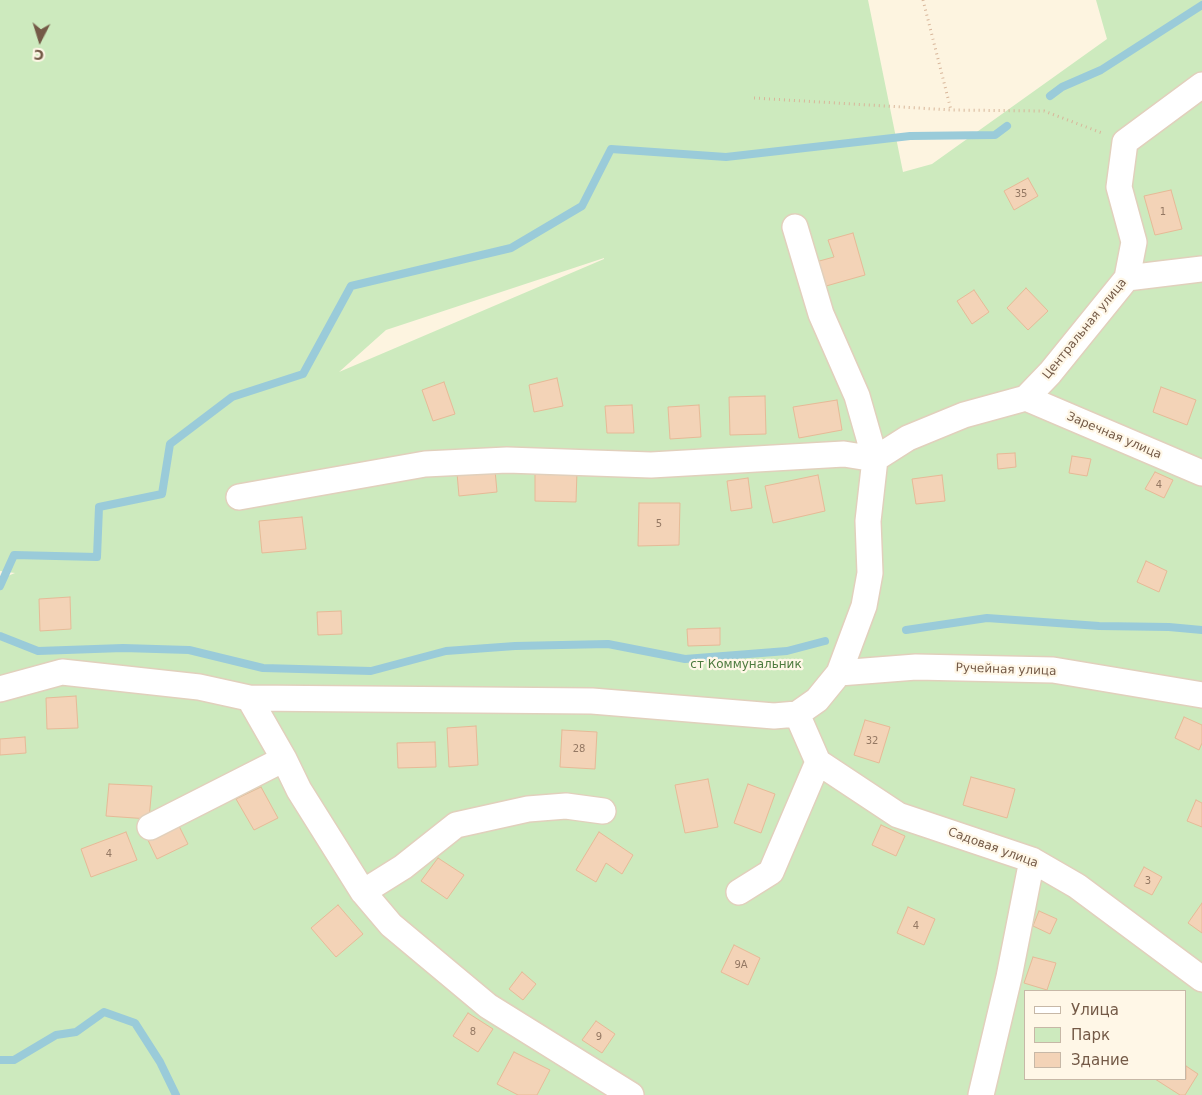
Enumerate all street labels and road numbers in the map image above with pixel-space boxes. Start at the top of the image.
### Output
street label: Центральная улица [1040,276,1130,382]
street label: Заречная улица [1064,410,1164,462]
street label: Ручейная улица [955,661,1057,679]
street label: Садовая улица [946,825,1040,871]

